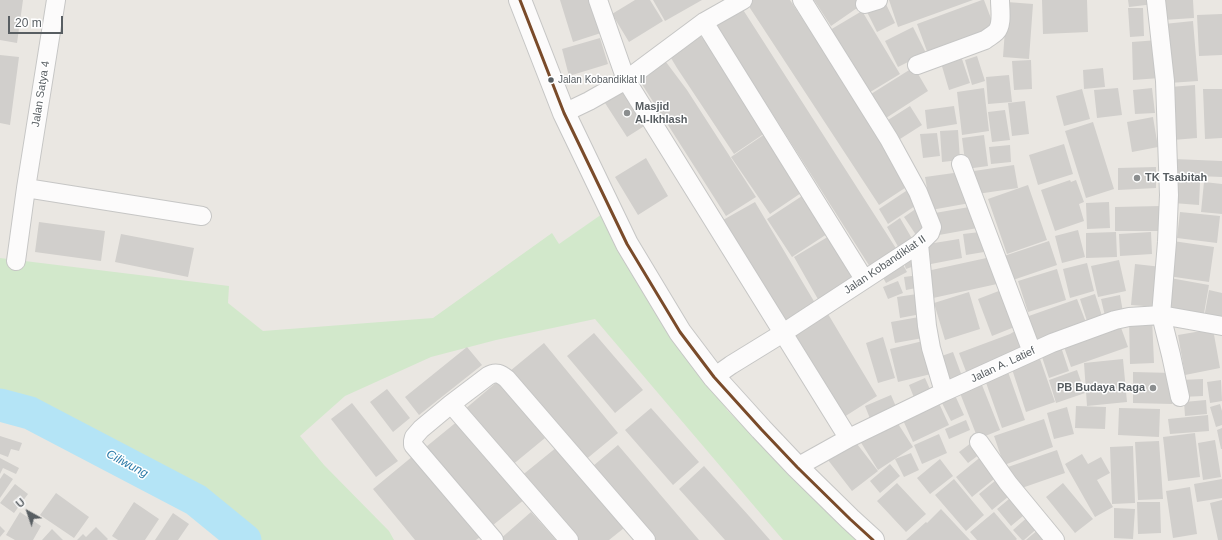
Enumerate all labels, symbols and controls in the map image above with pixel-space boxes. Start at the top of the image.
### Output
scale bar [10,8,65,34]
text: 20 m [15,16,42,30]
street label: Jalan Satya 4 [29,60,53,128]
place label: Jalan Kobandiklat II [558,74,645,86]
marker: Jalan Kobandiklat II [546,75,556,85]
place label: Masjid Al-Ikhlash [635,100,688,126]
marker: Masjid Al-Ikhlash [622,108,632,118]
place label: TK Tsabitah [1145,171,1207,185]
marker: TK Tsabitah [1132,173,1142,183]
street label: Jalan Kobandiklat II [842,233,928,297]
street label: Jalan A. Latief [969,344,1037,386]
place label: PB Budaya Raga [1057,381,1145,395]
marker: PB Budaya Raga [1148,383,1158,393]
water label: Ciliwung [104,447,150,481]
north arrow [8,492,48,532]
text: U [13,496,27,510]

